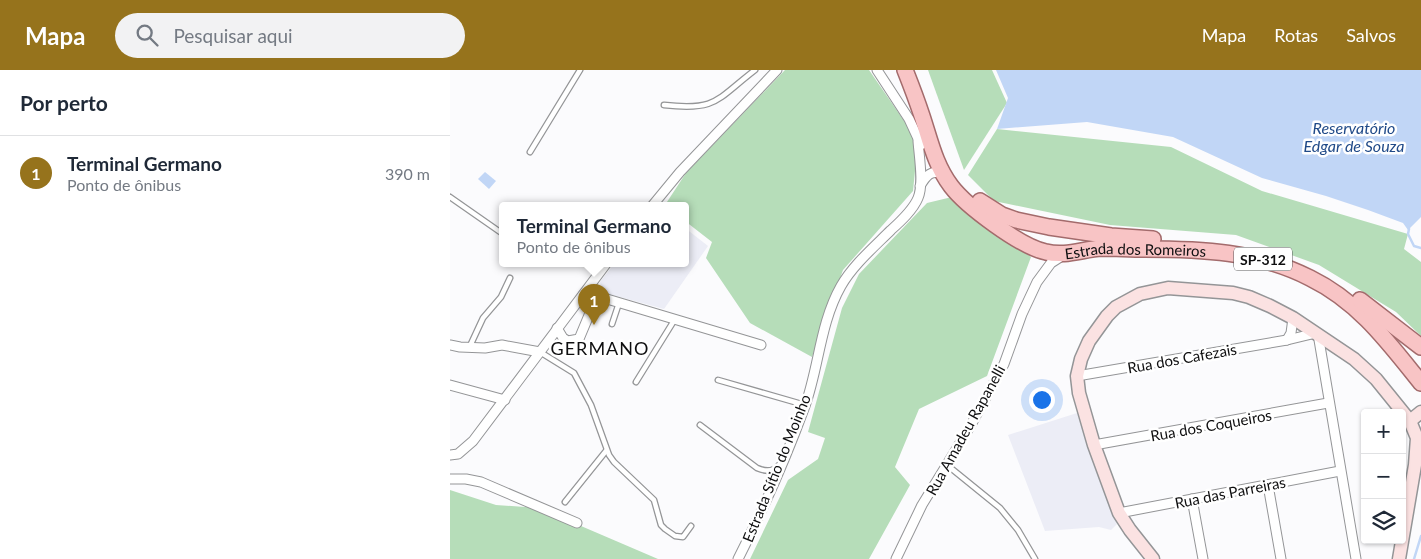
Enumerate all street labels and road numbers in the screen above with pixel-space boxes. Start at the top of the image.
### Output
street label: Estrada dos Romeiros [1064,239,1207,262]
road number: SP-312 [1234,248,1292,270]
street label: Rua dos Cafezais [1126,340,1238,376]
street label: Rua Amadeu Rapanelli [922,362,1008,498]
street label: Estrada Sítio do Moinho [738,391,814,545]
street label: Rua dos Coqueiros [1149,405,1273,445]
street label: Rua das Parreiras [1173,472,1287,512]

